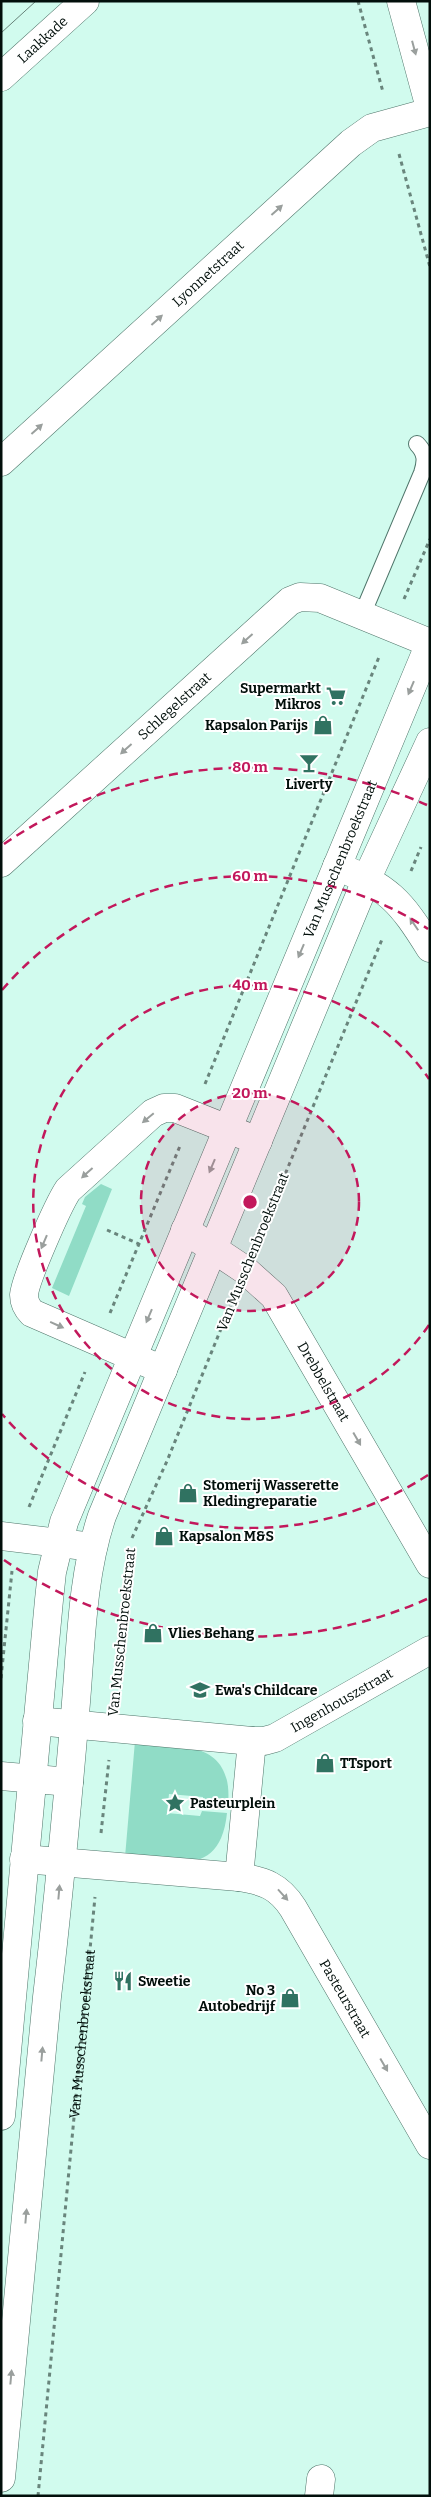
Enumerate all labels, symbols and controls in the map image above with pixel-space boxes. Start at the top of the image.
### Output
street label: Laakkade [14,12,71,66]
one-way arrow [410,41,418,56]
one-way arrow [271,204,283,216]
street label: Lyonnetstraat [169,237,247,310]
one-way arrow [151,314,163,326]
one-way arrow [31,424,44,435]
one-way arrow [241,633,253,645]
street label: Schlegelstraat [134,668,214,743]
place label: Supermarkt Mikros [240,680,321,713]
one-way arrow [407,681,415,696]
supermarket icon: Supermarkt Mikros [325,685,347,707]
shop icon: Kapsalon Parijs [312,714,334,736]
place label: Kapsalon Parijs [205,717,308,734]
one-way arrow [120,743,133,754]
bar icon: Liverty [298,752,320,774]
text: 80 m [232,758,268,776]
place label: Liverty [286,776,333,793]
street label: Van Musschenbroekstraat [300,777,381,941]
text: 60 m [232,867,268,885]
one-way arrow [409,918,419,931]
one-way arrow [297,944,305,958]
text: 40 m [232,976,269,994]
text: 20 m [233,1084,268,1102]
one-way arrow [142,1112,155,1123]
one-way arrow [208,1159,216,1174]
one-way arrow [80,1168,93,1179]
street label: Van Musschenbroekstraat [213,1170,293,1334]
centre of rings [241,1193,259,1211]
one-way arrow [40,1235,48,1250]
one-way arrow [145,1309,153,1323]
one-way arrow [50,1321,64,1329]
street label: Drebbelstraat [294,1339,354,1424]
one-way arrow [353,1432,362,1445]
place label: Stomerij Wasserette Kledingreparatie [203,1477,339,1510]
shop icon: Stomerij Wasserette Kledingreparatie [177,1482,199,1504]
shop icon: Kapsalon M&S [153,1525,175,1547]
place label: Kapsalon M&S [179,1528,274,1545]
street label: Van Musschenbroekstraat [105,1547,139,1717]
shop icon: Vlies Behang [142,1622,164,1644]
place label: Vlies Behang [168,1625,254,1642]
street label: Ingenhouszstraat [288,1664,396,1736]
school or university icon: Ewa's Childcare [189,1679,211,1701]
place label: Ewa's Childcare [215,1682,318,1699]
shop icon: TTsport [314,1752,336,1774]
place label: TTsport [340,1755,393,1772]
place icon: Pasteurplein [164,1792,186,1814]
place label: Pasteurplein [190,1795,275,1812]
one-way arrow [55,1884,63,1900]
one-way arrow [277,1888,289,1900]
street label: Van Musschenbroekstraat [65,1949,98,2119]
street label: Pasteurstraat [316,1956,375,2041]
restaurant icon: Sweetie [112,1970,134,1992]
place label: Sweetie [138,1973,191,1990]
place label: No 3 Autobedrijf [198,1982,276,2015]
shop icon: No 3 Autobedrijf [279,1987,301,2009]
one-way arrow [38,2046,46,2062]
one-way arrow [379,2058,388,2071]
one-way arrow [22,2207,30,2223]
one-way arrow [7,2369,15,2385]

